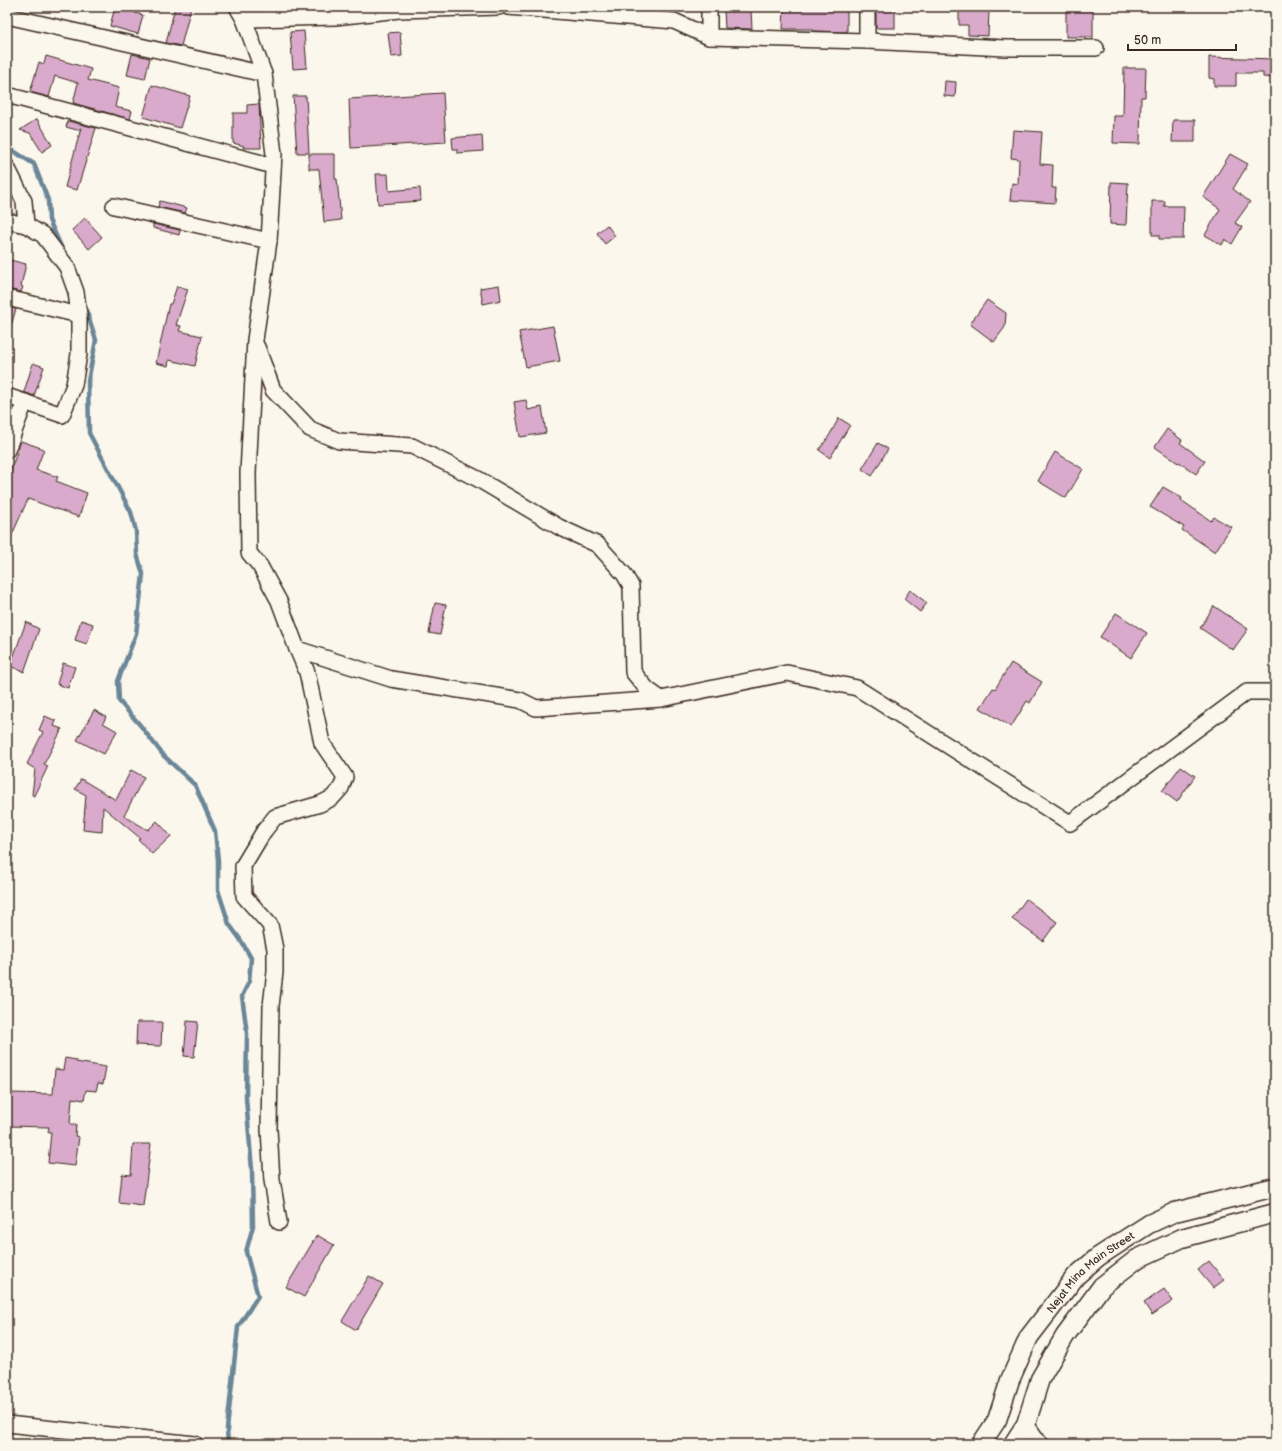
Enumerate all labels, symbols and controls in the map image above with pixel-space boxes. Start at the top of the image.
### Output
scale bar [1128,26,1236,52]
text: 50 m [1134,33,1161,48]
street label: Nejat Mina Main Street [1044,1229,1137,1316]

